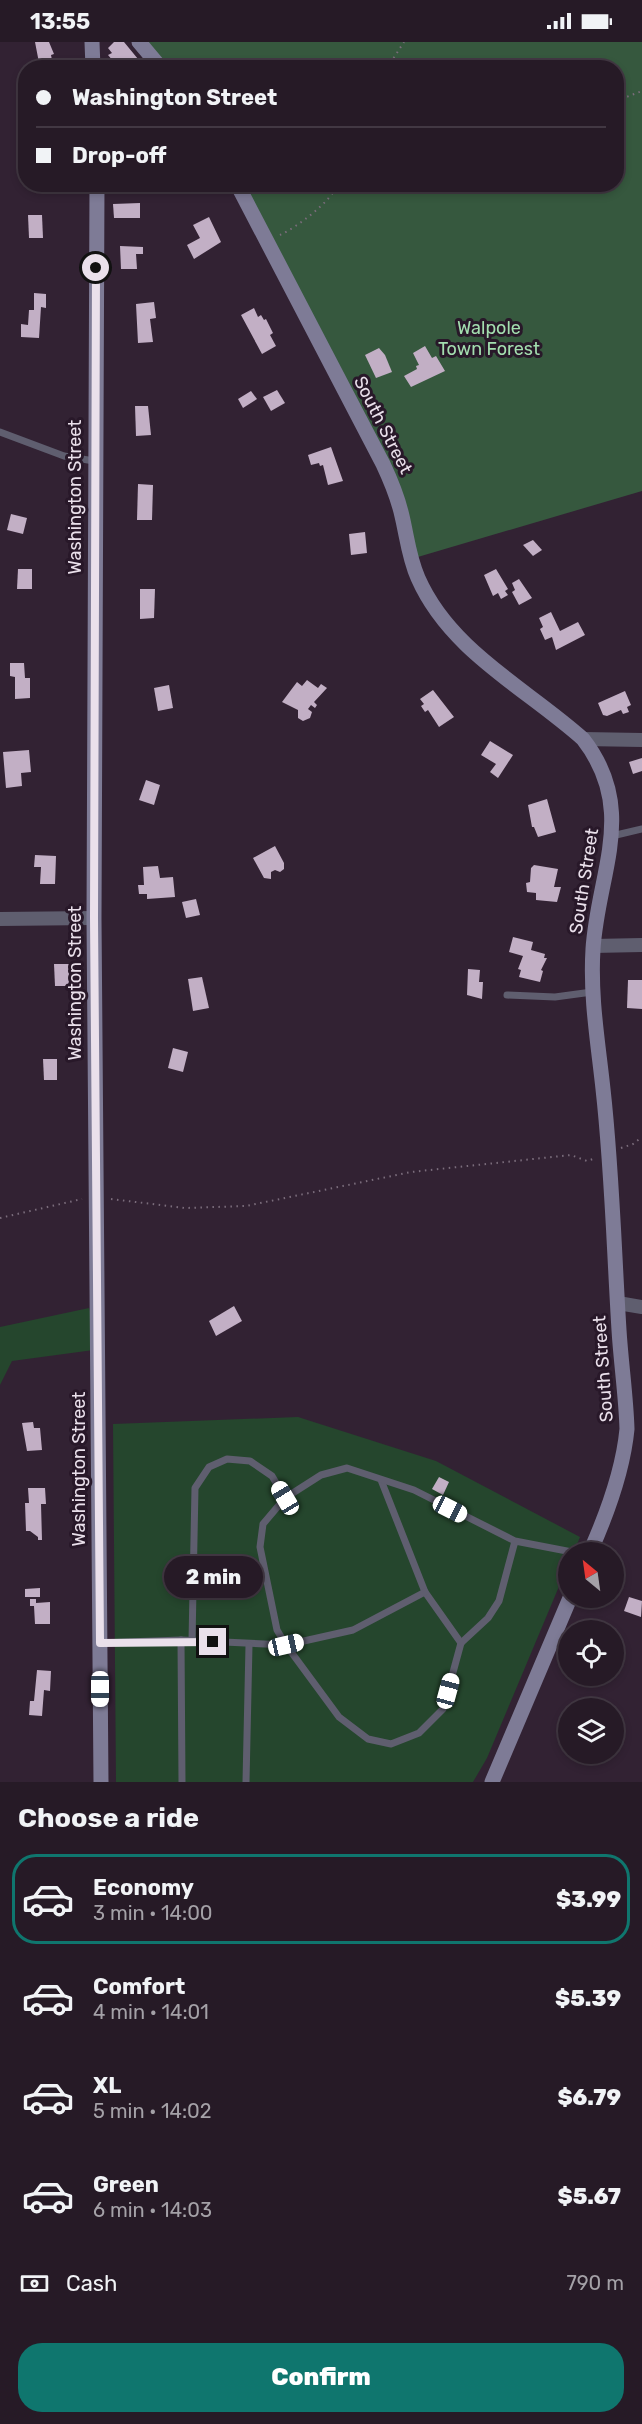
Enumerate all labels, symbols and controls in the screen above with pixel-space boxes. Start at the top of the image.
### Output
text: 13:55 [30,8,90,35]
text: Washington Street [72,84,277,111]
text: Drop-off [72,142,167,169]
route start [82,254,109,281]
park label: Walpole Town Forest [438,317,540,360]
street label: South Street [349,372,417,478]
street label: Washington Street [64,420,86,574]
street label: South Street [565,827,603,935]
street label: Washington Street [64,906,86,1060]
street label: South Street [588,1315,618,1423]
street label: Washington Street [68,1392,90,1546]
car [268,1478,302,1518]
car [430,1493,470,1525]
north arrow [558,1542,624,1608]
map controls [558,1542,624,1764]
callout: 2 min [164,1555,262,1597]
text: 2 min [186,1565,241,1589]
button: locate [558,1620,624,1686]
route end [199,1628,226,1655]
car [266,1632,306,1658]
car [91,1671,109,1707]
car [435,1671,461,1711]
button: layers [558,1698,624,1764]
text: Choose a ride [18,1802,199,1834]
icon: car [21,1872,75,1926]
text: Economy [93,1874,194,1901]
text: $3.99 [556,1886,621,1913]
text: 3 min · 14:00 [93,1901,213,1925]
icon: car [21,1971,75,2025]
text: Comfort [93,1973,185,2000]
text: $5.39 [555,1985,621,2012]
text: 4 min · 14:01 [93,2000,209,2024]
icon: car [21,2070,75,2124]
text: XL [93,2072,121,2099]
text: $6.79 [557,2084,621,2111]
text: 5 min · 14:02 [93,2099,211,2123]
icon: car [21,2169,75,2223]
text: Green [93,2171,159,2198]
text: $5.67 [558,2183,621,2210]
text: 6 min · 14:03 [93,2198,212,2222]
icon: cash [18,2267,51,2300]
text: Cash [66,2270,117,2297]
text: 790 m [567,2271,624,2295]
button: Confirm [18,2343,624,2412]

